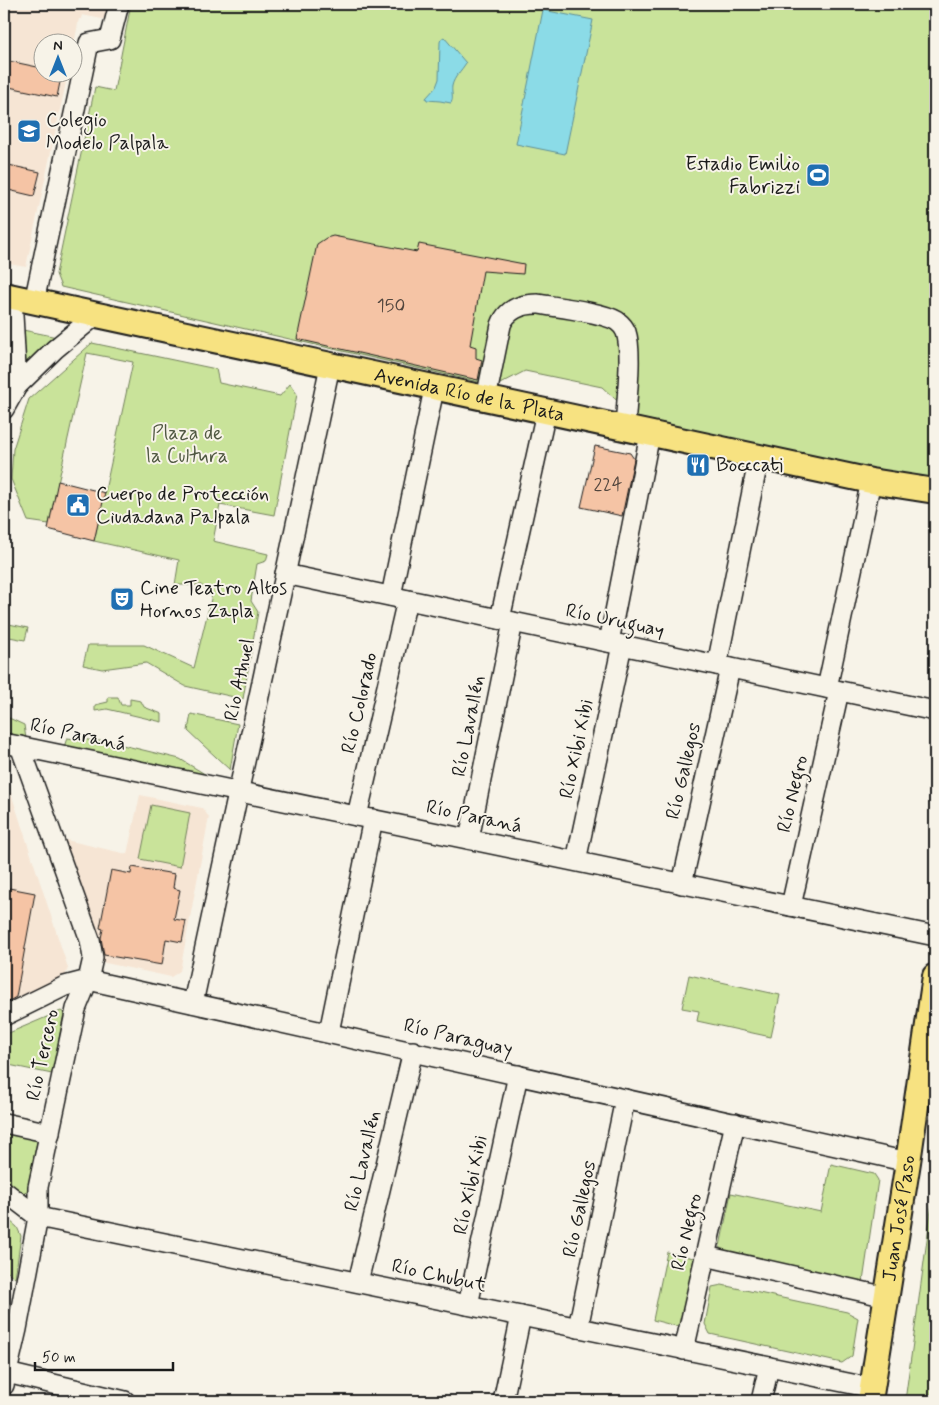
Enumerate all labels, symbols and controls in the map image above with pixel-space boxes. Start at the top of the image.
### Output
north arrow [32,32,82,82]
text: N [53,37,63,55]
place label: Colegio Modelo Palpala [46,107,170,157]
school or university icon: Colegio Modelo Palpala [16,118,42,144]
place label: Estadio Emilio Fabrizzi [685,151,800,201]
sports icon: Estadio Emilio Fabrizzi [805,162,831,188]
house number: 150 [377,294,405,318]
street label: Avenida Río de la Plata [372,361,567,428]
park label: Plaza de la Cultura [146,420,228,470]
restaurant icon: Bocccati [685,452,711,478]
place label: Bocccati [716,452,783,479]
house number: 224 [594,473,623,497]
place label: Cuerpo de Protección Ciudadana Palpala [96,481,269,531]
public building icon: Cuerpo de Protección Ciudadana Palpala [65,492,91,518]
place label: Cine Teatro Altos Hornos Zapla [140,575,287,625]
theatre icon: Cine Teatro Altos Hornos Zapla [109,586,135,612]
street label: Río Uruguay [563,597,667,647]
street label: Río Athuel [218,636,262,724]
street label: Río Colorado [335,650,385,756]
street label: Río Lavallén [446,673,492,779]
street label: Río Xibi Xibi [553,697,601,801]
street label: Río Paraná [27,712,129,758]
street label: Río Gallegos [660,720,708,822]
street label: Río Negro [771,753,817,836]
street label: Río Paraná [423,794,525,840]
street label: Río Tercero [20,1007,66,1103]
street label: Río Paraguay [401,1012,515,1065]
street label: Río Lavallén [338,1108,388,1214]
street label: Río Xibi Xibi [447,1133,495,1237]
street label: Juan José Paso [876,1153,922,1283]
street label: Río Gallegos [557,1158,603,1260]
street label: Río Negro [665,1191,711,1274]
street label: Río Chubut [389,1253,489,1299]
scale bar [35,1340,172,1372]
text: 50 m [42,1348,76,1368]

